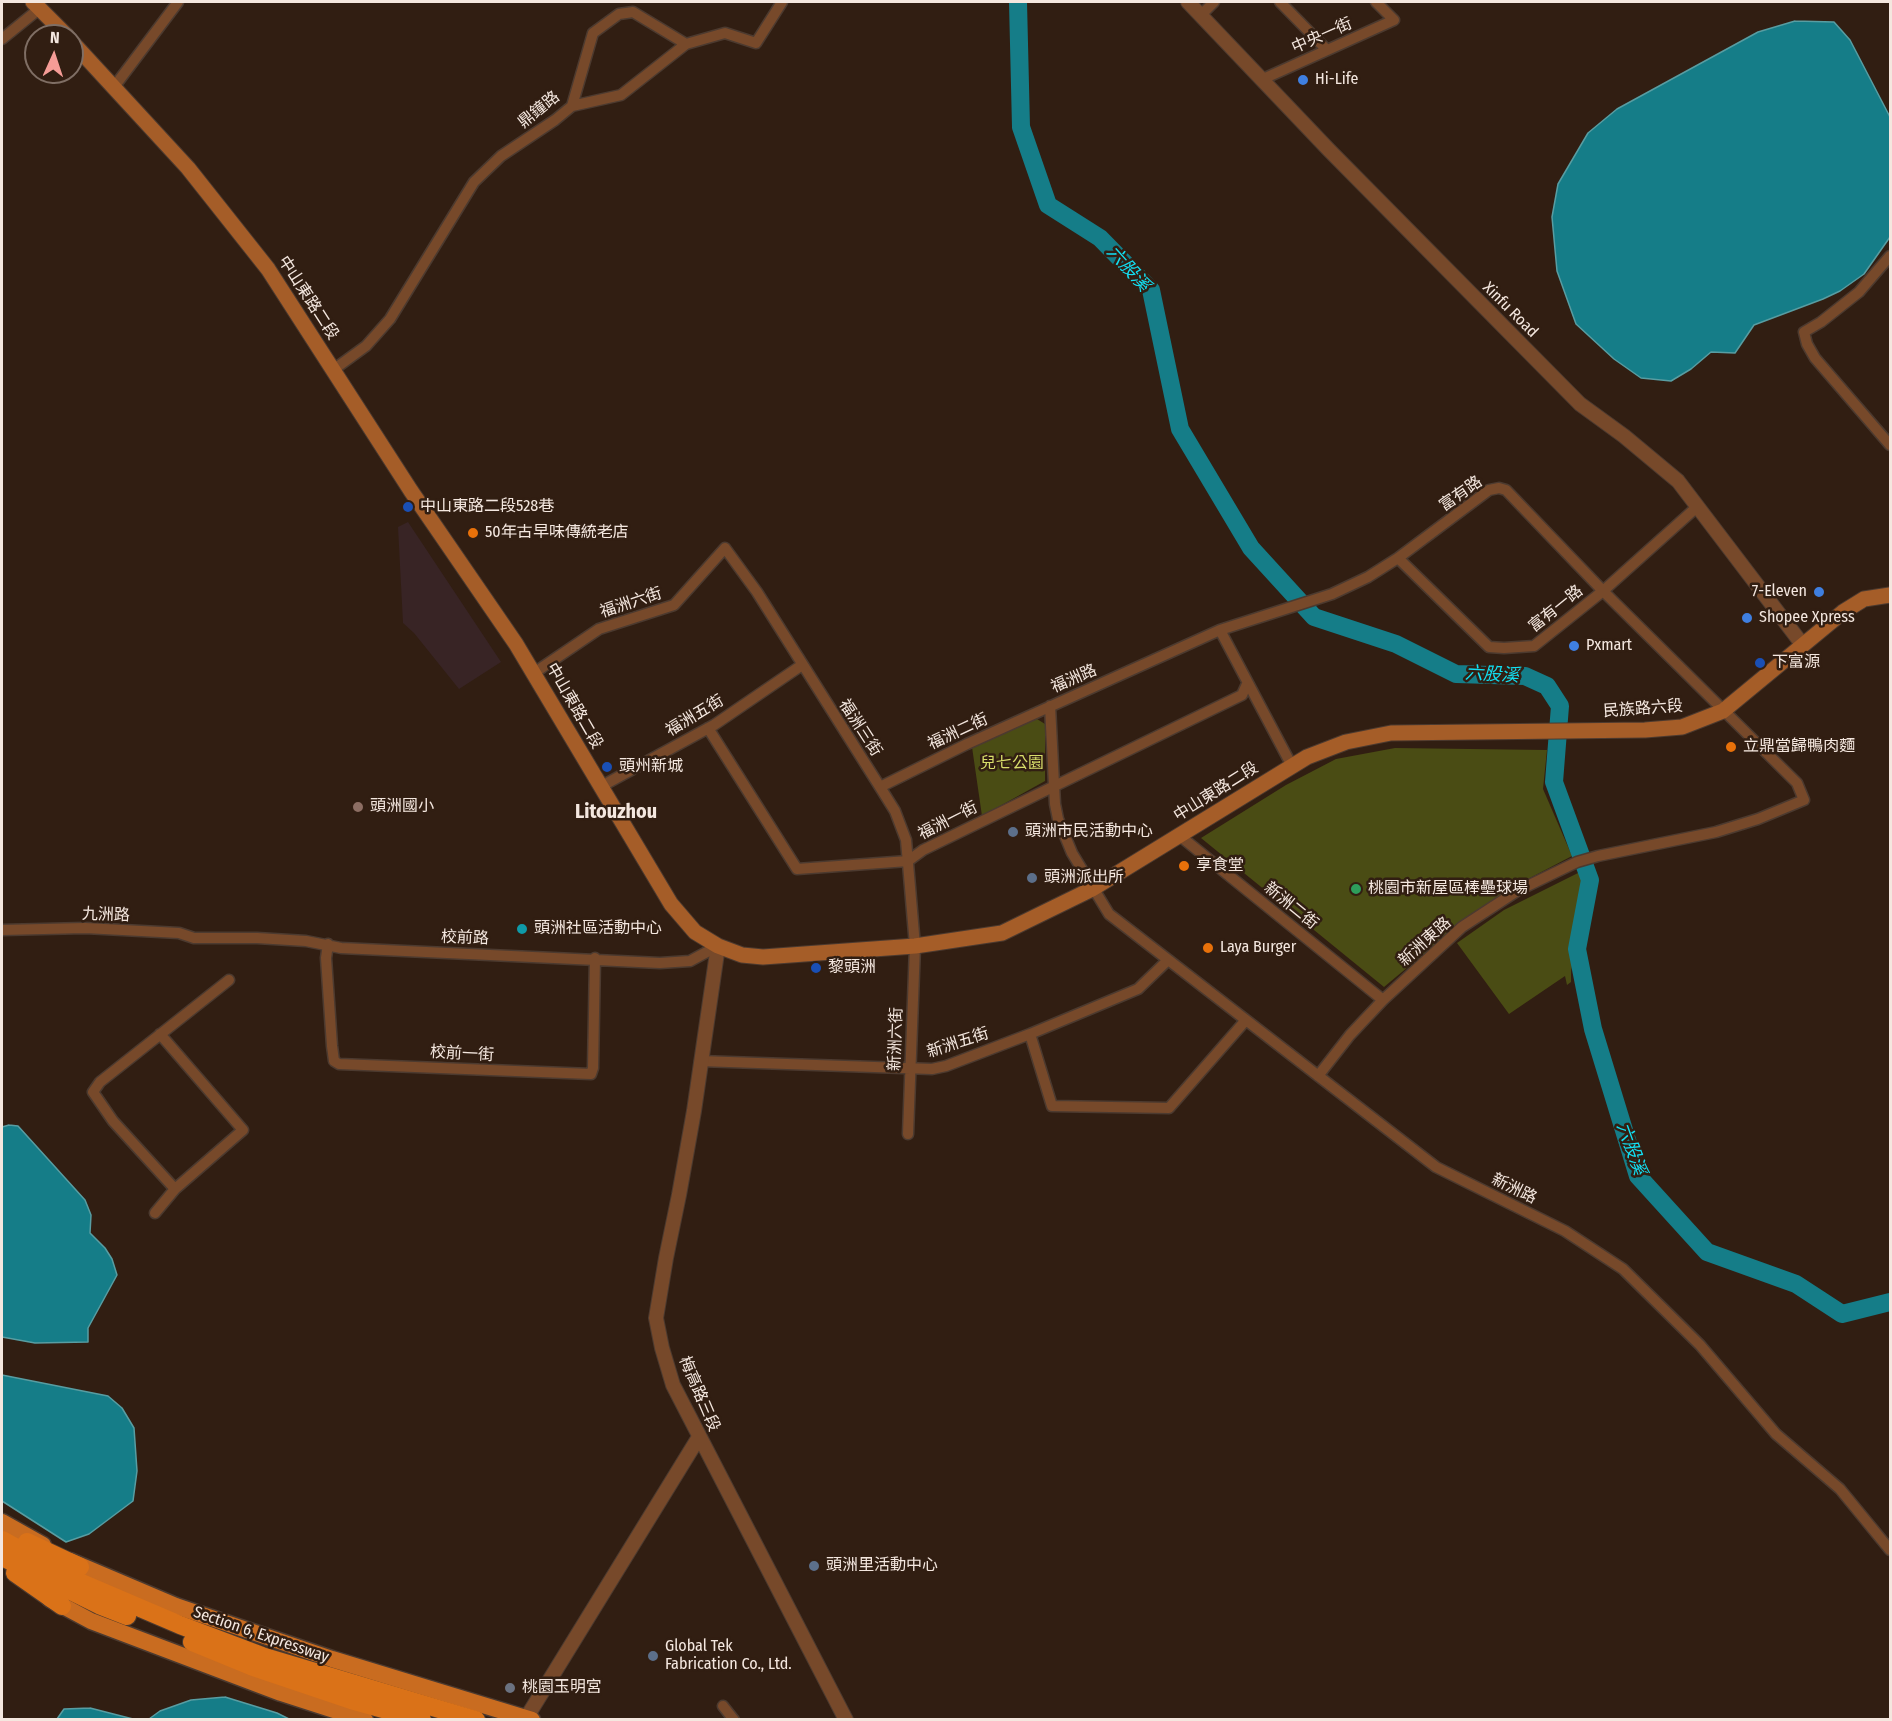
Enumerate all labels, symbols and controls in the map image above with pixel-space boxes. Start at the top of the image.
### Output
street label: 中央一街 [1289,14,1355,58]
north arrow [24,24,84,84]
text: N [50,28,60,47]
place label: Hi-Life [1315,70,1358,90]
marker: Hi-Life [1296,73,1310,87]
street label: 鼎鐘路 [514,87,564,133]
water label: 六股溪 [1102,242,1154,296]
street label: 中山東路二段 [274,253,342,343]
street label: Xinfu Road [1478,278,1542,342]
street label: 富有路 [1436,472,1486,516]
place label: 中山東路二段528巷 [420,497,554,517]
marker: 中山東路二段528巷 [401,500,415,514]
place label: 50年古早味傳統老店 [485,523,629,543]
marker: 50年古早味傳統老店 [466,526,480,540]
street label: 富有一路 [1525,581,1587,637]
place label: 7-Eleven [1752,582,1807,602]
street label: 福洲六街 [598,584,664,622]
marker: 7-Eleven [1812,585,1826,599]
place label: Shopee Xpress [1759,608,1855,628]
marker: Shopee Xpress [1740,611,1754,625]
place label: Pxmart [1586,636,1632,656]
marker: Pxmart [1567,639,1581,653]
place label: 下富源 [1772,653,1820,673]
marker: 下富源 [1753,656,1767,670]
street label: 中山東路二段 [542,660,606,752]
street label: 福洲路 [1048,661,1100,697]
water label: 六股溪 [1464,663,1520,687]
street label: 福洲五街 [663,691,727,741]
street label: 福洲三街 [835,696,885,760]
street label: 民族路六段 [1602,697,1684,721]
street label: 福洲二街 [925,710,991,754]
place label: 立鼎當歸鴨肉麵 [1743,737,1855,757]
marker: 立鼎當歸鴨肉麵 [1724,740,1738,754]
park label: 兒七公園 [980,754,1044,774]
place label: 頭州新城 [619,757,683,777]
street label: 中山東路二段 [1170,758,1262,826]
marker: 頭州新城 [600,760,614,774]
place label: 頭洲國小 [370,797,434,817]
street label: 福洲一街 [915,798,981,844]
marker: 頭洲國小 [351,800,365,814]
district label: Litouzhou [575,800,657,824]
place label: 頭洲市民活動中心 [1025,822,1153,842]
marker: 頭洲市民活動中心 [1006,825,1020,839]
place label: 享食堂 [1196,856,1244,876]
marker: 享食堂 [1177,859,1191,873]
place label: 頭洲派出所 [1044,868,1124,888]
marker: 頭洲派出所 [1025,871,1039,885]
street label: 新洲二街 [1260,878,1322,934]
place label: 桃園市新屋區棒壘球場 [1368,879,1528,899]
marker: 桃園市新屋區棒壘球場 [1349,882,1363,896]
street label: 九洲路 [82,905,130,925]
street label: 新洲東路 [1395,913,1455,971]
place label: 頭洲社區活動中心 [534,919,662,939]
marker: 頭洲社區活動中心 [515,922,529,936]
street label: 校前路 [441,928,489,948]
place label: Laya Burger [1220,938,1296,958]
marker: Laya Burger [1201,941,1215,955]
place label: 黎頭洲 [828,958,876,978]
marker: 黎頭洲 [809,961,823,975]
street label: 新洲六街 [885,1007,907,1071]
street label: 新洲五街 [925,1024,991,1062]
street label: 校前一街 [430,1043,494,1065]
water label: 六股溪 [1612,1120,1650,1178]
street label: 新洲路 [1488,1170,1540,1208]
street label: 梅高路三段 [675,1353,723,1435]
place label: 頭洲里活動中心 [826,1556,938,1576]
marker: 頭洲里活動中心 [807,1559,821,1573]
street label: Section 6, Expressway [191,1603,331,1667]
place label: Global Tek Fabrication Co., Ltd. [665,1637,792,1675]
marker: Global Tek Fabrication Co., Ltd. [646,1649,660,1663]
place label: 桃園玉明宮 [522,1678,602,1698]
marker: 桃園玉明宮 [503,1681,517,1695]

